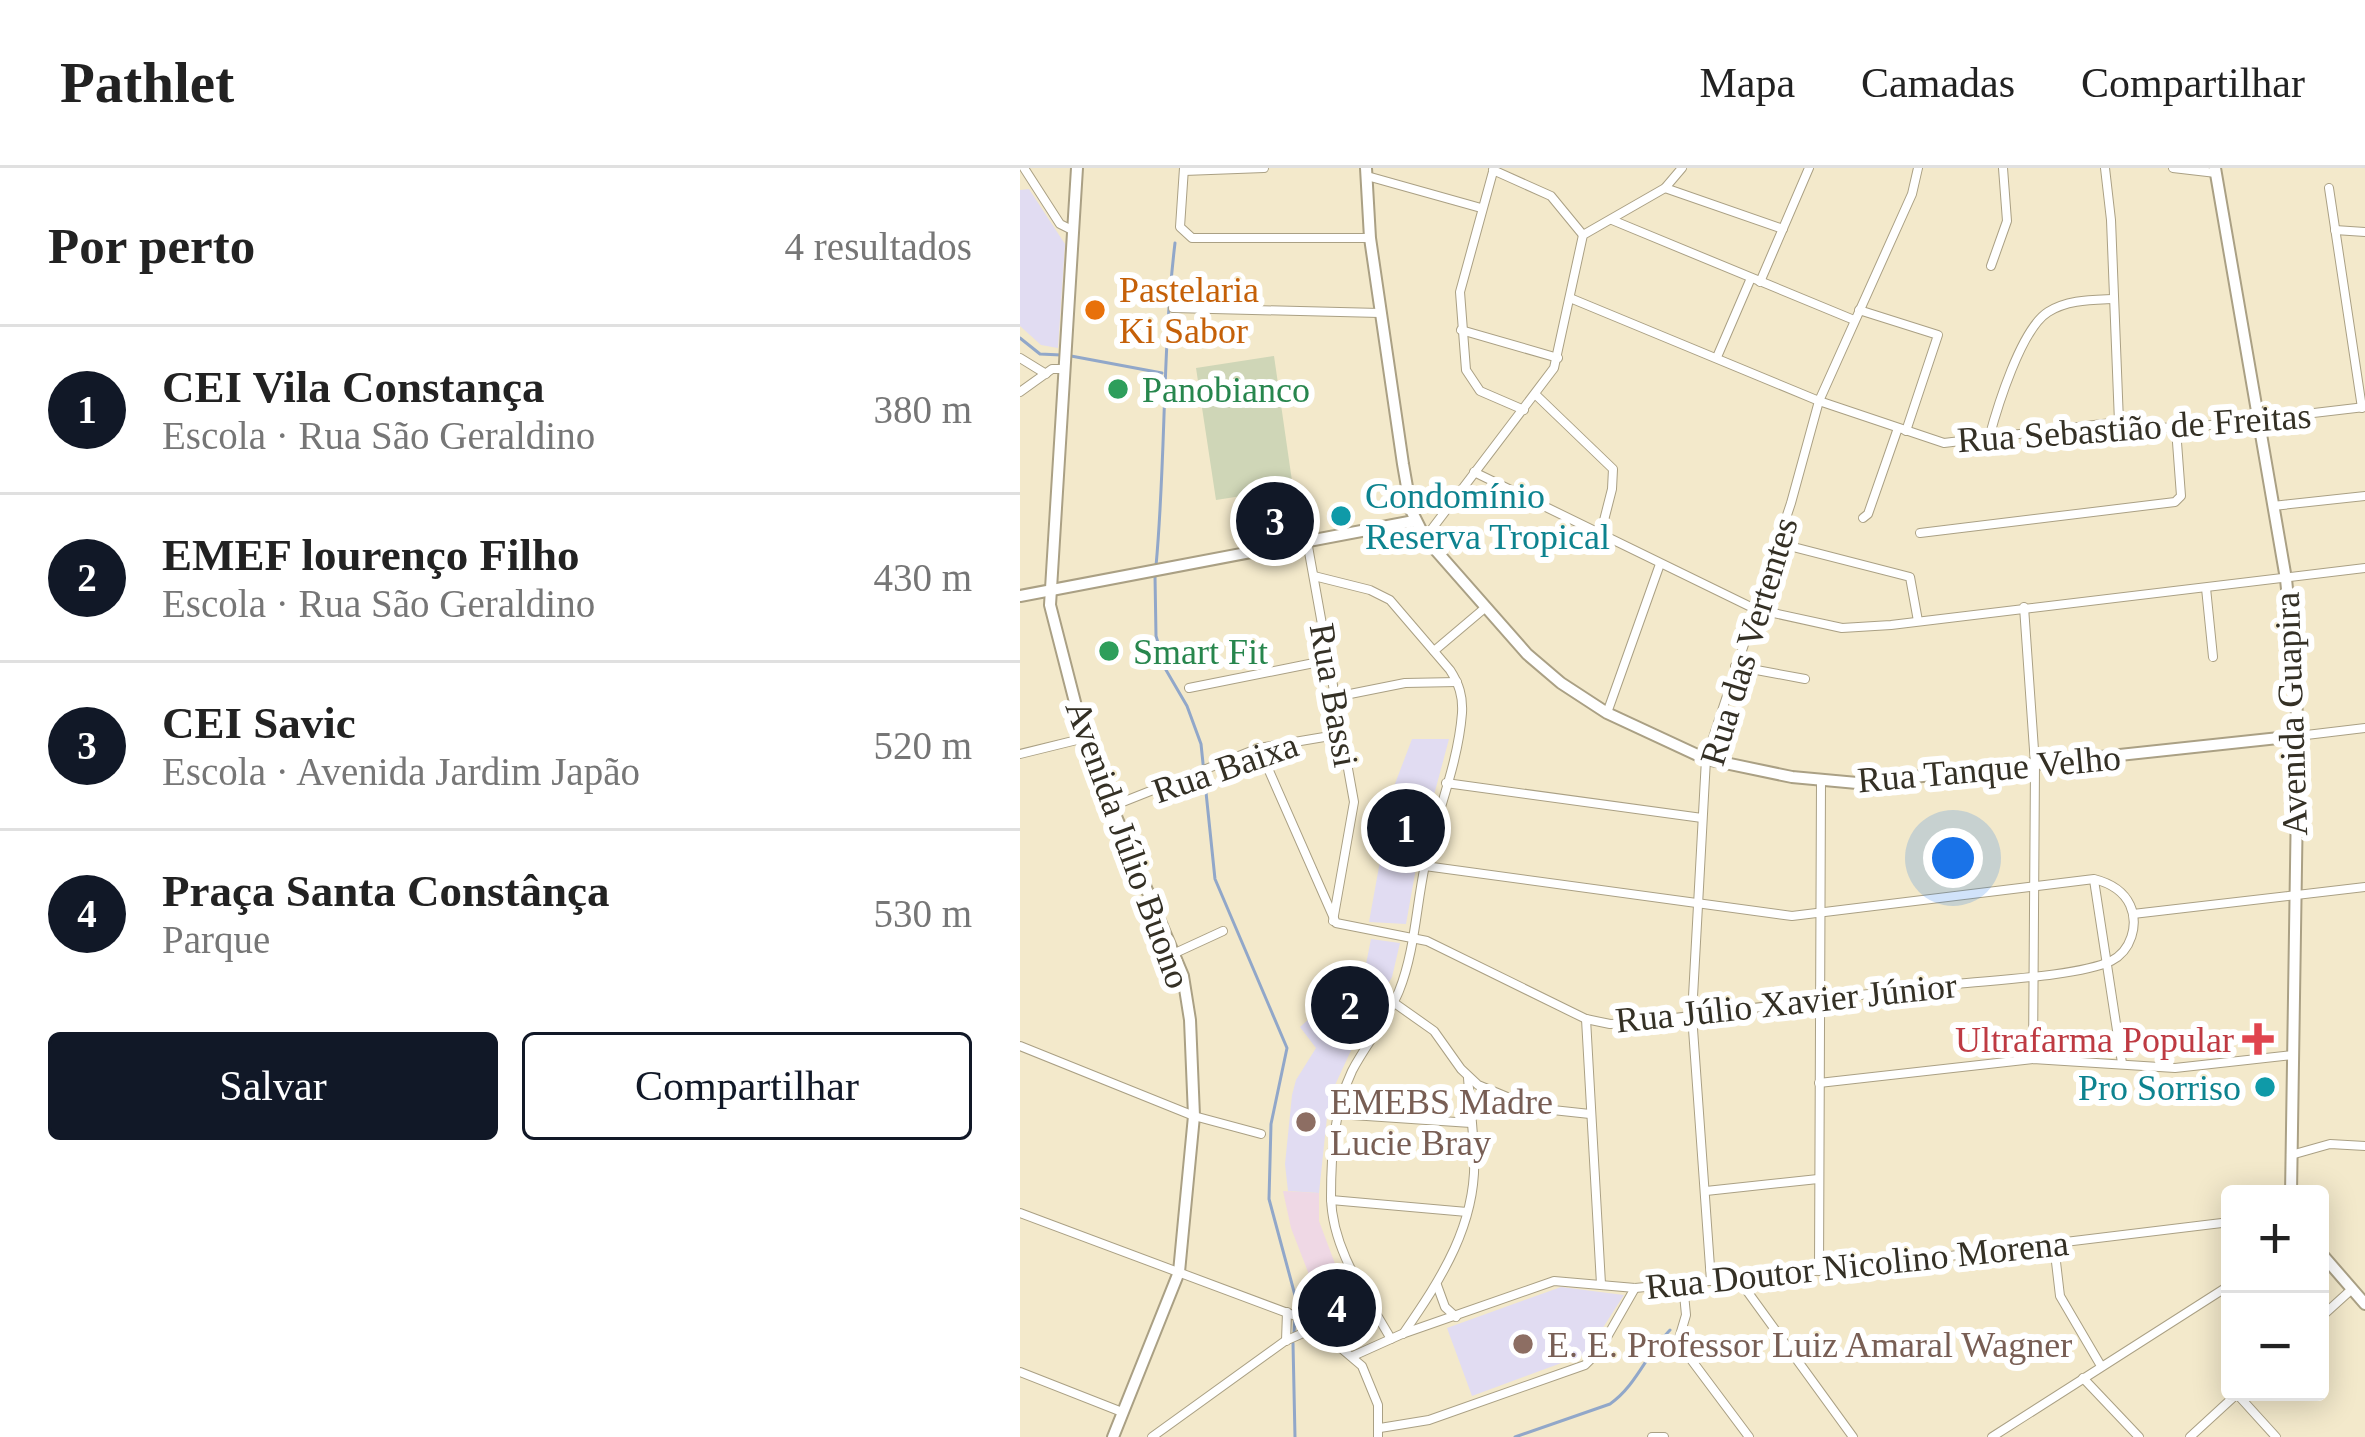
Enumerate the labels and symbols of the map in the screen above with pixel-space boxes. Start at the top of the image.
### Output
place label: Pastelaria Ki Sabor [1119,270,1259,351]
marker: Pastelaria Ki Sabor [1082,297,1108,323]
place label: Panobianco [1142,370,1310,410]
marker: Panobianco [1105,376,1131,402]
street label: Rua Sebastião de Freitas [1956,396,2312,460]
pin: 3 [1236,476,1314,566]
place label: Condomínio Reserva Tropical [1365,476,1610,557]
marker: Condomínio Reserva Tropical [1328,503,1354,529]
street label: Rua das Vertentes [1692,512,1806,770]
street label: Avenida Guapira [2267,591,2315,837]
street label: Rua Bassi [1302,620,1366,770]
place label: Smart Fit [1133,632,1268,672]
marker: Smart Fit [1096,638,1122,664]
street label: Avenida Júlio Buono [1057,695,1199,994]
street label: Rua Baixa [1147,724,1303,811]
street label: Rua Tanque Velho [1856,738,2122,800]
pin: 1 [1367,783,1445,873]
your location [1923,828,1983,888]
pin: 2 [1311,960,1389,1050]
street label: Rua Júlio Xavier Júnior [1613,965,1959,1041]
place label: Ultrafarma Popular [1955,1020,2234,1060]
marker: Ultrafarma Popular [2245,1026,2271,1052]
place label: Pro Sorriso [2078,1068,2241,1108]
marker: Pro Sorriso [2252,1074,2278,1100]
place label: EMEBS Madre Lucie Bray [1330,1082,1553,1163]
marker: EMEBS Madre Lucie Bray [1293,1109,1319,1135]
street label: Rua Doutor Nicolino Morena [1644,1223,2071,1307]
pin: 4 [1298,1263,1376,1353]
place label: E. E. Professor Luiz Amaral Wagner [1547,1325,2072,1365]
marker: E. E. Professor Luiz Amaral Wagner [1510,1331,1536,1357]

